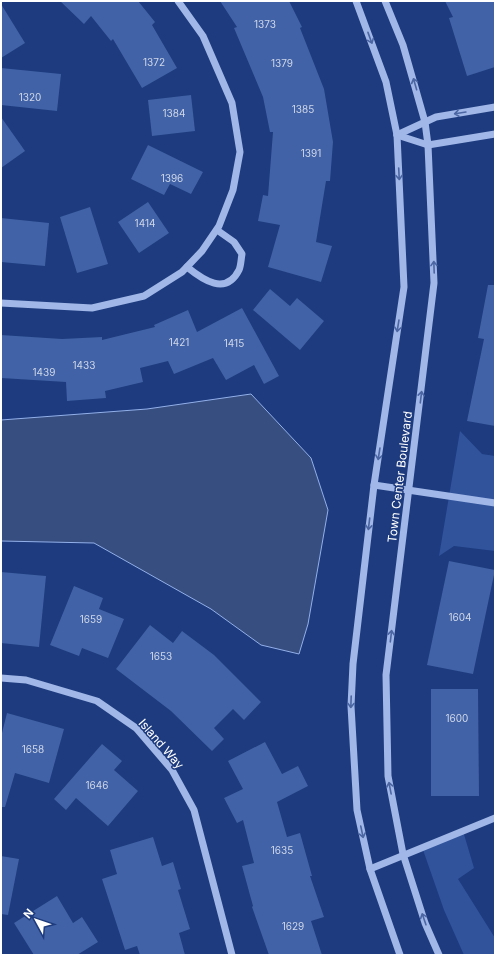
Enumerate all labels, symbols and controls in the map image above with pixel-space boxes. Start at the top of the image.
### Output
house number: 1373 [254,18,276,30]
one-way arrow [366,31,374,43]
house number: 1372 [143,56,165,68]
house number: 1379 [271,57,293,69]
one-way arrow [411,78,418,91]
house number: 1320 [19,91,41,103]
house number: 1385 [292,103,314,115]
house number: 1384 [163,107,185,119]
one-way arrow [454,109,467,117]
house number: 1391 [301,147,321,159]
one-way arrow [395,167,403,180]
house number: 1396 [161,172,183,184]
house number: 1414 [135,217,155,229]
one-way arrow [430,261,437,274]
one-way arrow [394,319,402,332]
house number: 1421 [169,336,189,348]
house number: 1415 [224,337,244,349]
house number: 1433 [73,359,95,371]
house number: 1439 [33,366,55,378]
one-way arrow [417,391,425,404]
street label: Town Center Boulevard [384,410,415,544]
one-way arrow [374,447,382,460]
one-way arrow [366,517,373,530]
house number: 1604 [448,611,472,623]
house number: 1659 [80,613,102,625]
one-way arrow [387,630,395,643]
house number: 1653 [150,650,172,662]
one-way arrow [347,696,355,709]
house number: 1600 [446,712,468,724]
street label: Island Way [136,716,187,772]
house number: 1658 [22,743,44,755]
house number: 1646 [86,779,108,791]
one-way arrow [386,782,394,795]
one-way arrow [358,825,366,838]
house number: 1635 [271,844,293,856]
north arrow [16,900,56,940]
text: N [20,906,36,921]
one-way arrow [419,914,427,926]
house number: 1629 [282,920,304,932]

